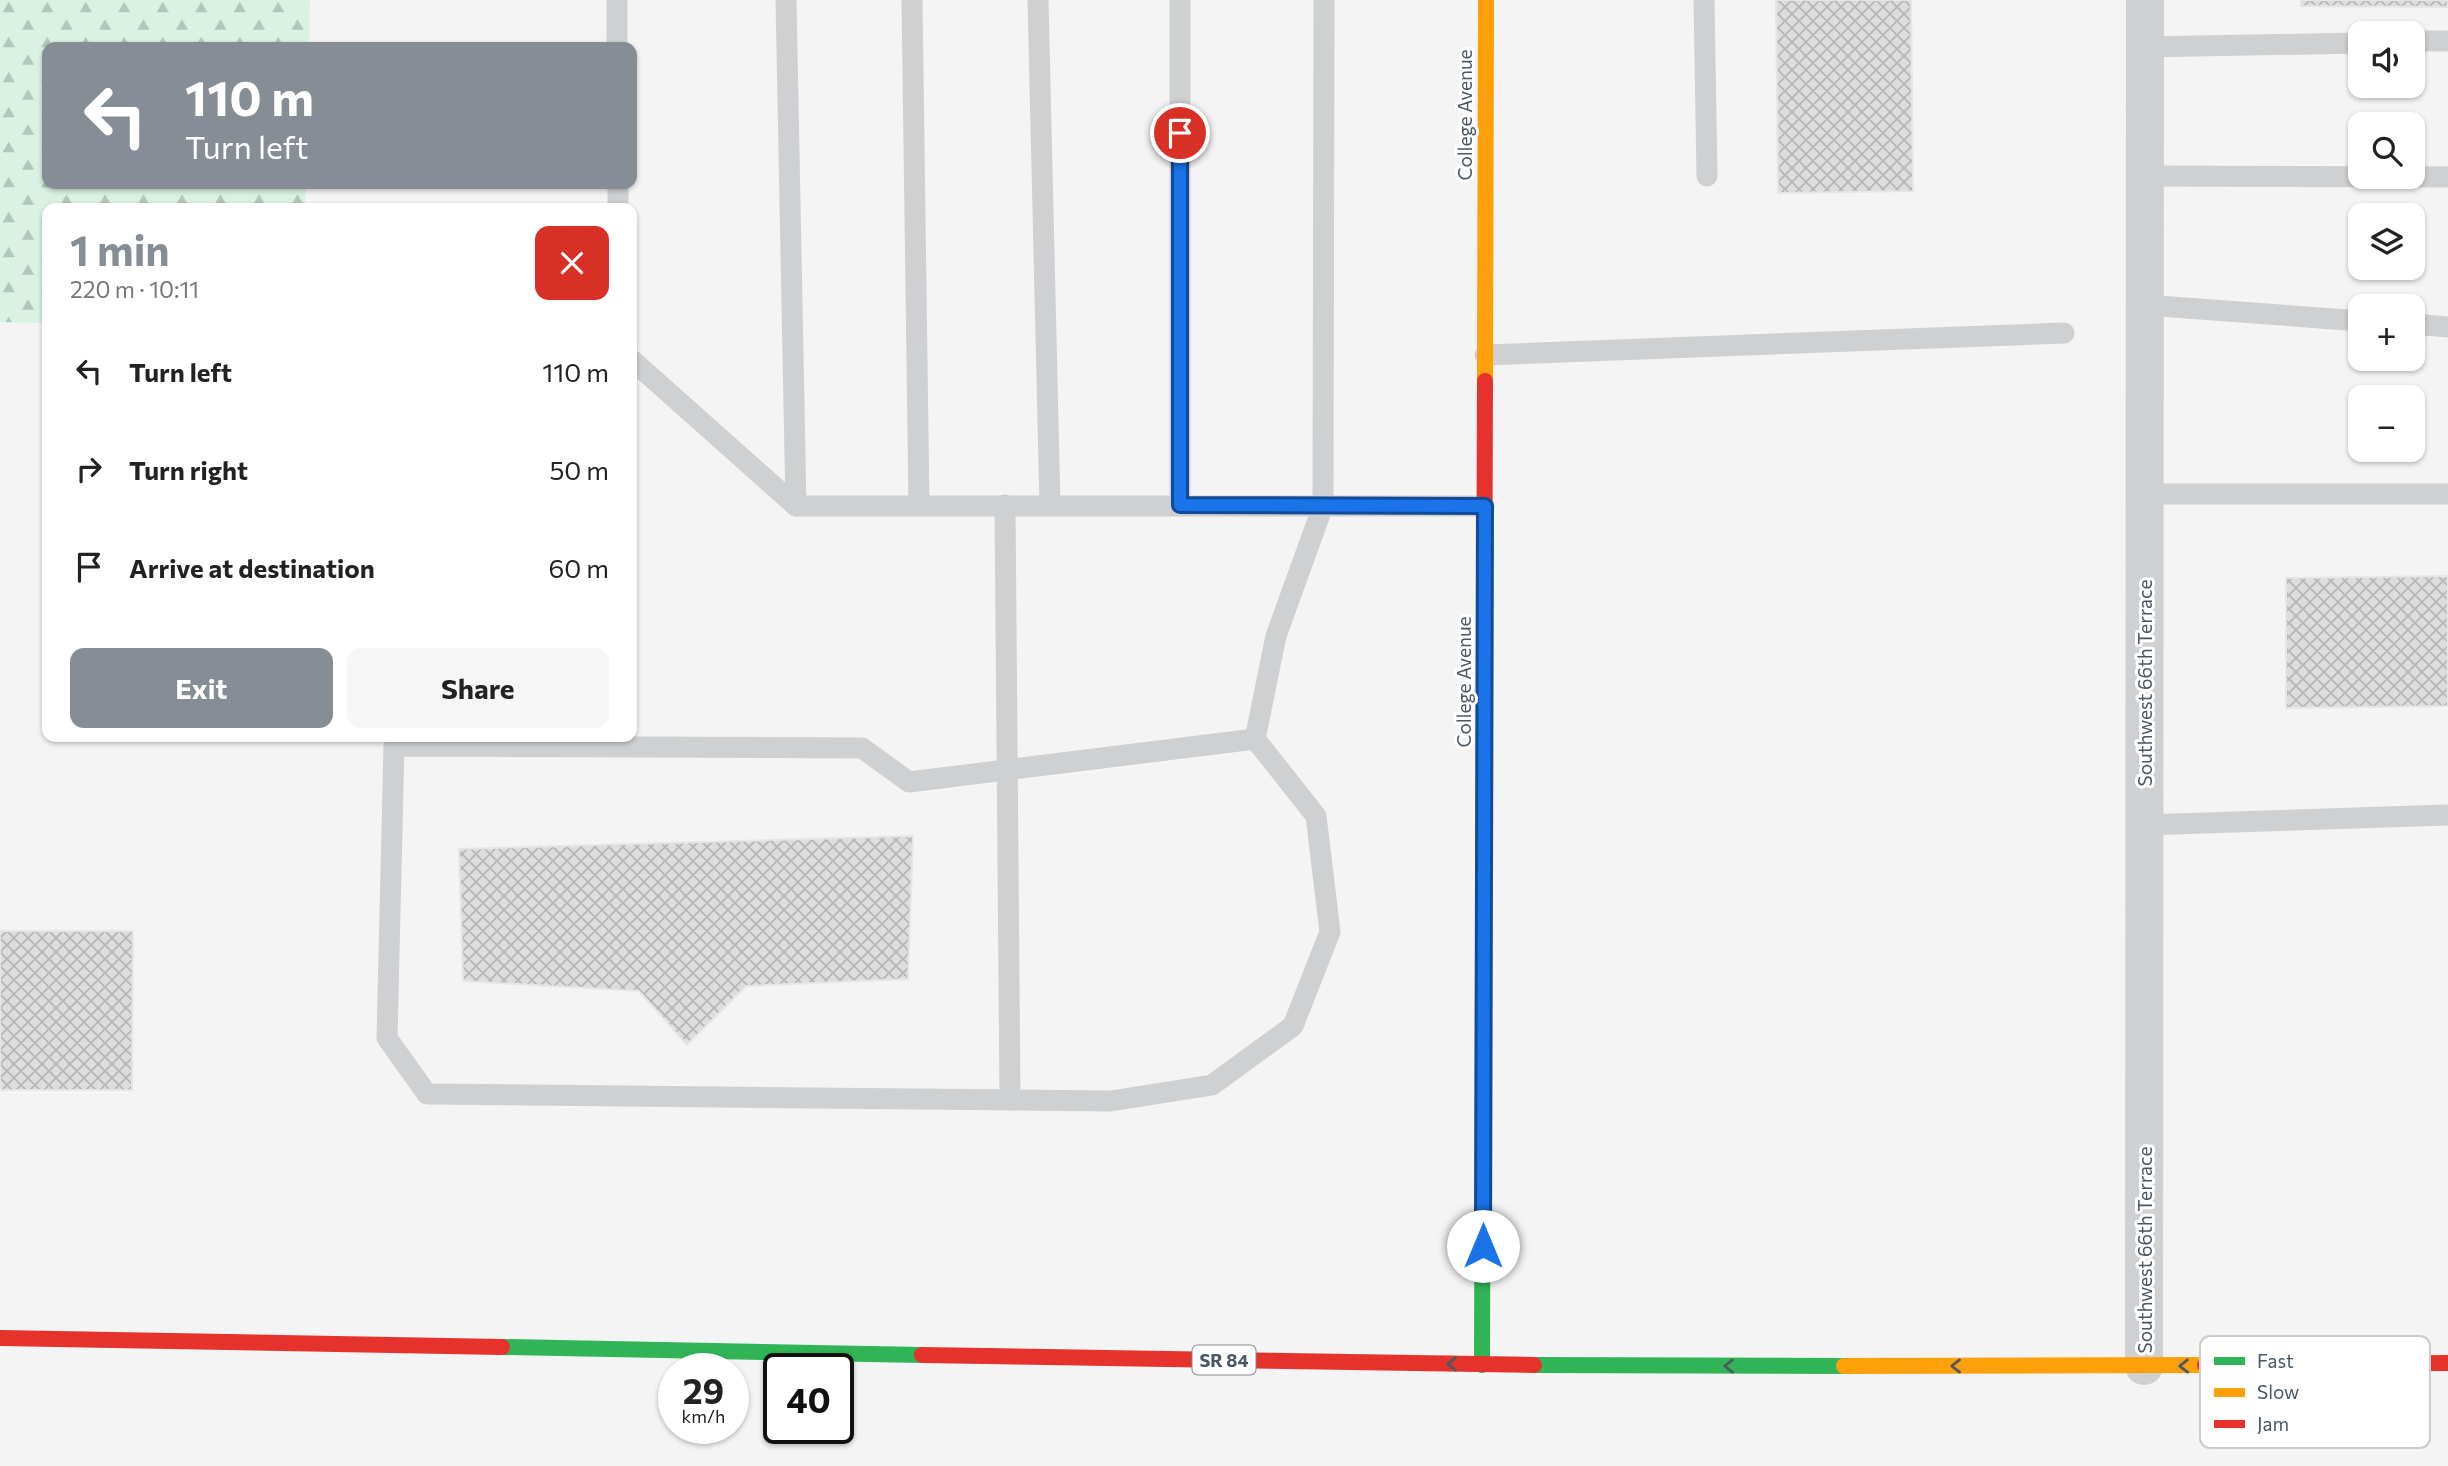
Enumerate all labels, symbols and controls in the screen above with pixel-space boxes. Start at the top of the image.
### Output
map controls [2348,21,2425,462]
button: sound [2348,21,2425,98]
street label: College Avenue [1453,49,1476,181]
text: 110 m [185,66,314,126]
icon: left [70,70,161,161]
pin [1150,103,1210,163]
button: search [2348,112,2425,189]
icon: arrive [1161,114,1199,152]
text: Turn left [185,126,309,166]
button: layers [2348,203,2425,280]
text: 1 min [70,223,170,275]
button: close [535,226,609,300]
text: 220 m · 10:11 [70,275,199,303]
button: + [2348,294,2425,371]
icon: left [70,352,108,390]
text: Turn left [129,356,232,387]
text: 110 m [542,356,609,387]
button: − [2348,385,2425,462]
icon: right [70,450,108,488]
text: Turn right [129,454,248,485]
text: 50 m [549,454,609,485]
icon: arrive [70,548,108,586]
text: Arrive at destination [129,552,375,583]
text: 60 m [549,552,609,583]
street label: Southwest 66th Terrace [2133,580,2156,786]
street label: College Avenue [1452,616,1475,748]
button: Exit [70,648,333,728]
button: Share [347,648,609,728]
street label: Southwest 66th Terrace [2133,1147,2156,1353]
position arrow [1446,1209,1520,1283]
legend [2200,1336,2430,1448]
road number: SR 84 [1192,1345,1256,1374]
text: Fast [2257,1349,2294,1372]
speed limit sign: 40 [763,1353,854,1444]
one-way arrow [1447,1357,1458,1372]
one-way arrow [1723,1358,1734,1373]
one-way arrow [1951,1358,1961,1374]
one-way arrow [2178,1358,2189,1374]
text: 29 [683,1368,724,1411]
text: Slow [2257,1380,2299,1403]
text: km/h [682,1405,725,1427]
text: Jam [2257,1412,2289,1435]

